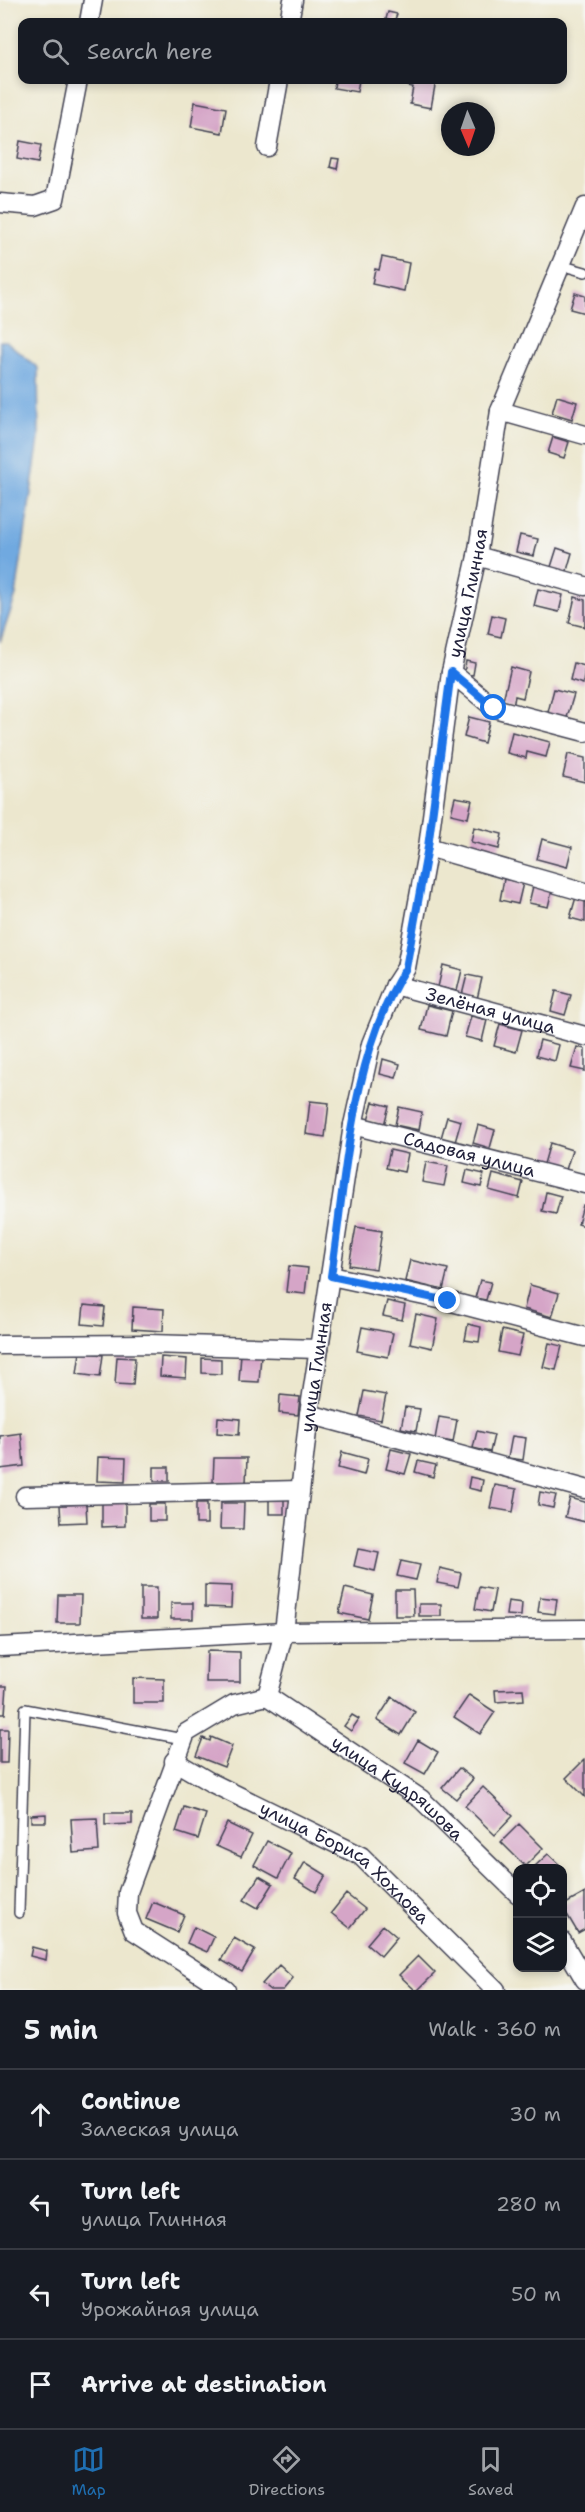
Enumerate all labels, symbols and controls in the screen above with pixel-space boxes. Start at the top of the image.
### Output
search box [18,18,567,84]
icon: search [39,35,72,68]
text: Search here [87,37,213,66]
north arrow [441,102,495,156]
street label: улица Глинная [443,527,493,660]
route start [480,694,506,720]
street label: Зелёная улица [423,982,558,1039]
street label: Садовая улица [401,1126,538,1183]
route end [434,1287,460,1313]
street label: улица Глинная [295,1300,338,1434]
street label: улица Кудряшова [327,1730,469,1846]
street label: улица Бориса Хохлова [255,1796,435,1929]
map controls [513,1864,567,1972]
button: locate [513,1864,567,1918]
button: layers [513,1918,567,1972]
text: 5 min [24,2012,98,2047]
text: Walk · 360 m [428,2016,561,2042]
text: Continue [81,2087,181,2116]
icon: ahead [24,2098,57,2131]
text: 30 m [509,2101,561,2127]
text: Залеская улица [81,2116,238,2142]
text: Turn left [81,2177,180,2206]
icon: left [24,2188,57,2221]
text: 280 m [496,2191,561,2217]
text: улица Глинная [81,2206,227,2232]
text: Turn left [81,2267,180,2296]
icon: left [24,2278,57,2311]
text: 50 m [511,2281,561,2307]
text: Урожайная улица [81,2296,259,2322]
icon: arrive [24,2368,57,2401]
text: Arrive at destination [81,2370,327,2399]
tab: Map [72,2443,106,2500]
tab: Directions [249,2443,325,2500]
tab: Saved [468,2443,514,2500]

